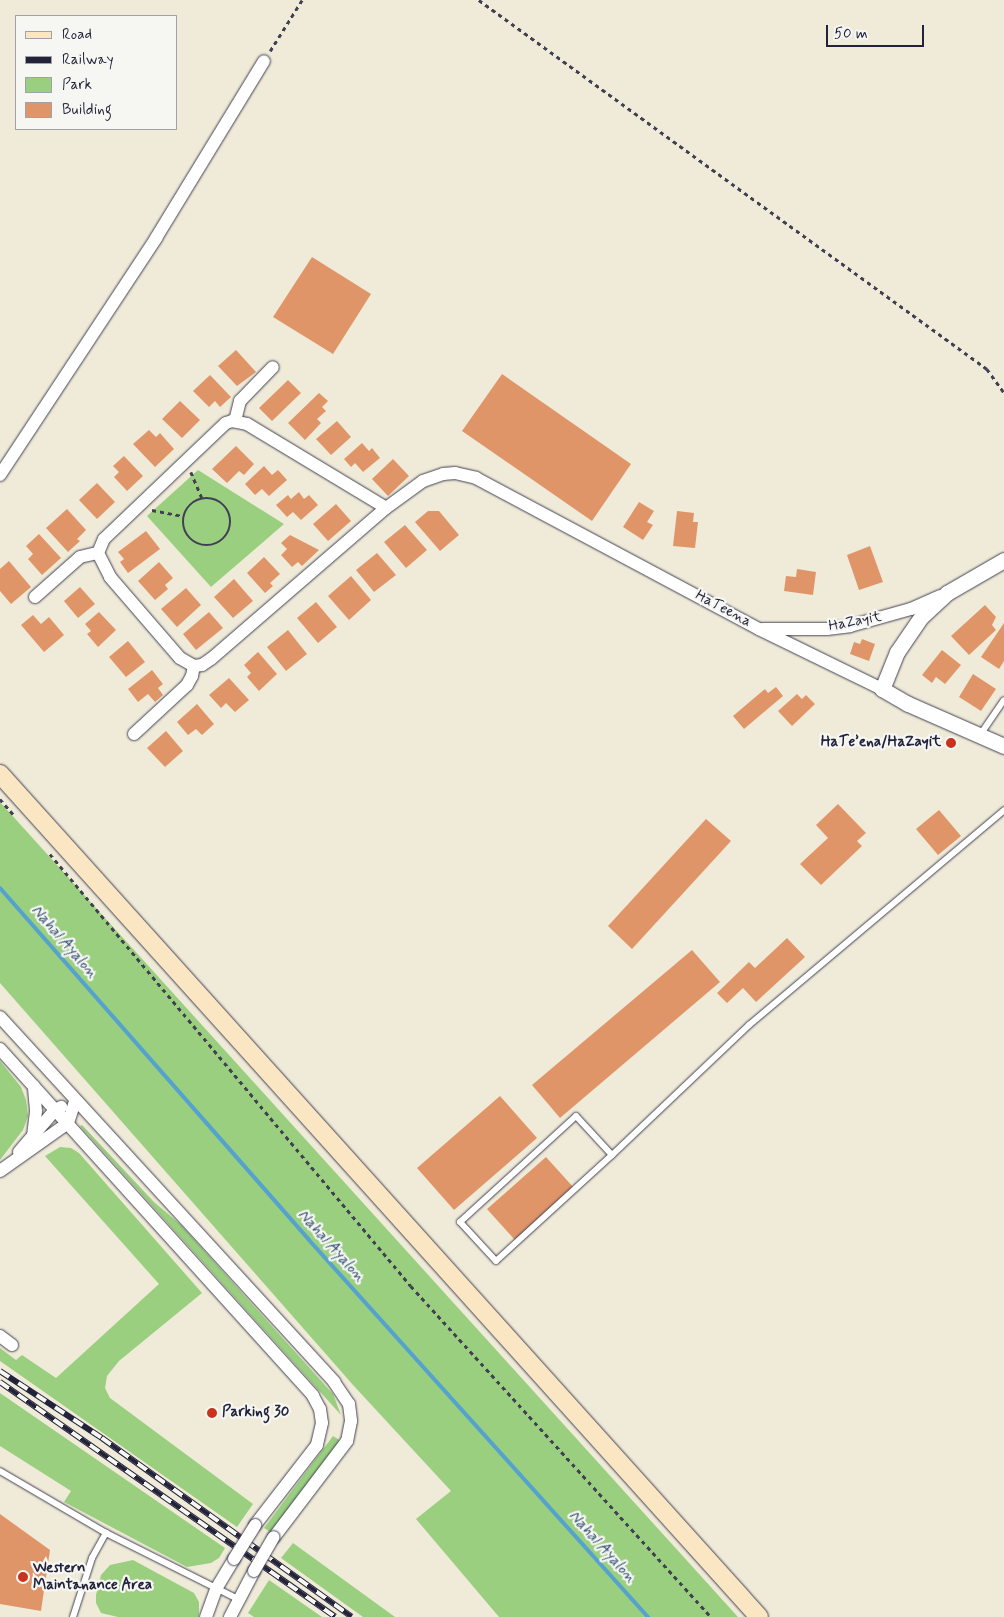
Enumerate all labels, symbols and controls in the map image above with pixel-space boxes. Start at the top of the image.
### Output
legend [15,15,178,130]
scale bar [829,15,926,47]
text: 50 m [834,24,868,44]
text: Road [62,25,92,45]
text: Railway [62,50,114,70]
text: Park [62,75,92,95]
text: Building [62,100,112,120]
street label: HaTeena [692,587,754,631]
street label: HaZayit [827,608,883,636]
place label: HaTe’ena/HaZayit [821,734,941,752]
marker: HaTe’ena/HaZayit [945,737,957,749]
water label: Nahal Ayalon [27,901,101,983]
water label: Nahal Ayalon [294,1206,368,1286]
place label: Parking 30 [222,1404,289,1422]
marker: Parking 30 [206,1407,218,1419]
water label: Nahal Ayalon [565,1507,639,1587]
place label: Western Maintanance Area [33,1559,154,1594]
marker: Western Maintanance Area [17,1571,29,1583]

